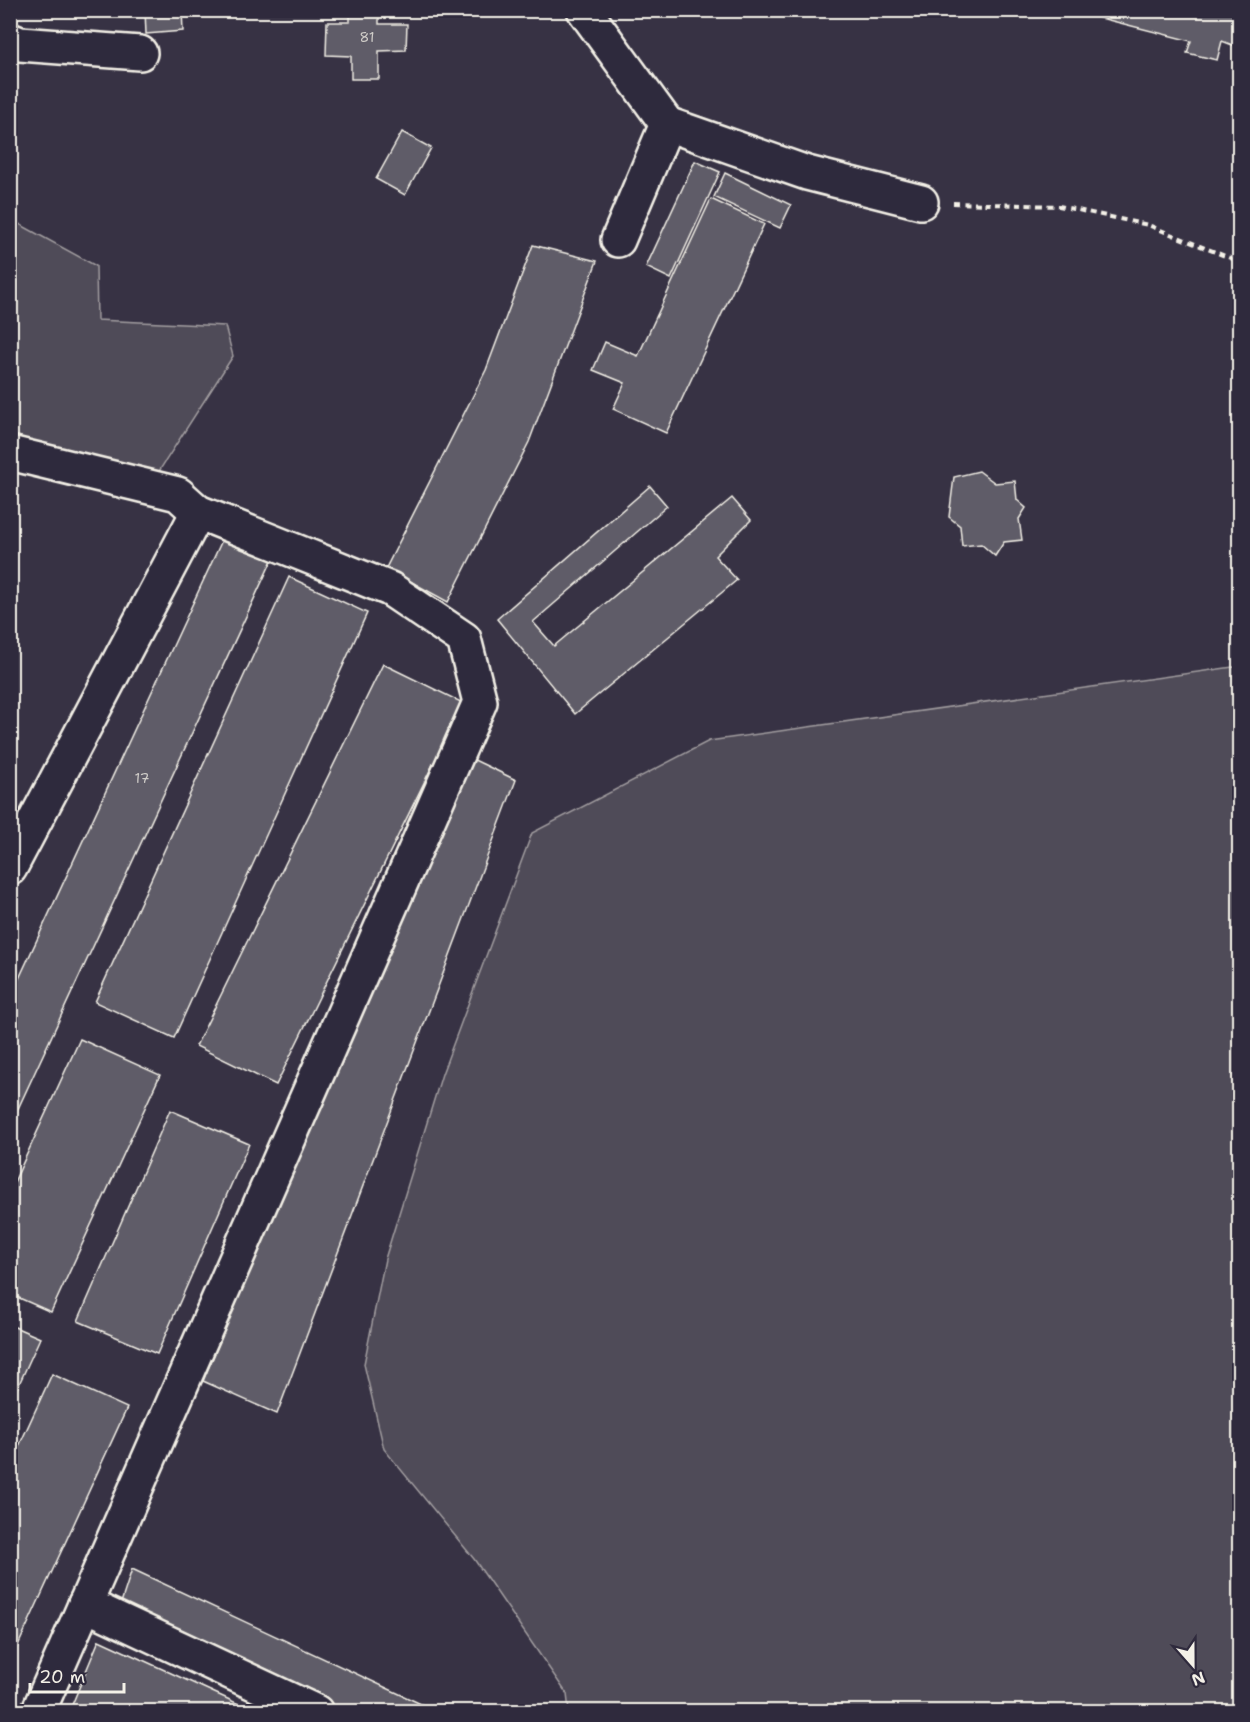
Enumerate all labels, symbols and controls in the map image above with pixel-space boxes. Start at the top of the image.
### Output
house number: 81 [359,28,375,46]
house number: 17 [135,769,149,787]
north arrow [1163,1635,1223,1695]
scale bar [30,1656,124,1694]
text: 20 m [39,1665,85,1689]
text: N [1189,1666,1208,1691]

